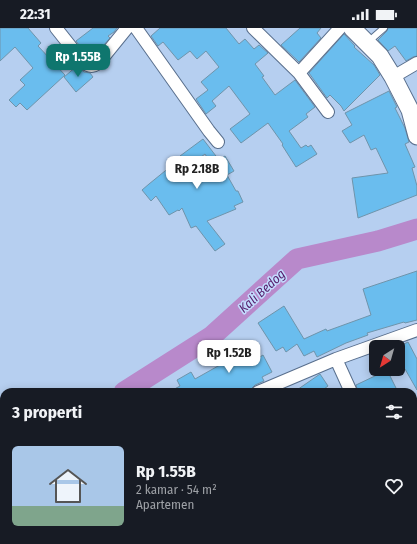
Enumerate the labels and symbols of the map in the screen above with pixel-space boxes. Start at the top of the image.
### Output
pin: Rp 1.55B [37,44,119,78]
pin: Rp 2.18B [156,156,238,190]
water label: Kali Bedog [236,266,288,316]
pin: Rp 1.52B [188,340,270,374]
north arrow [369,340,405,376]

